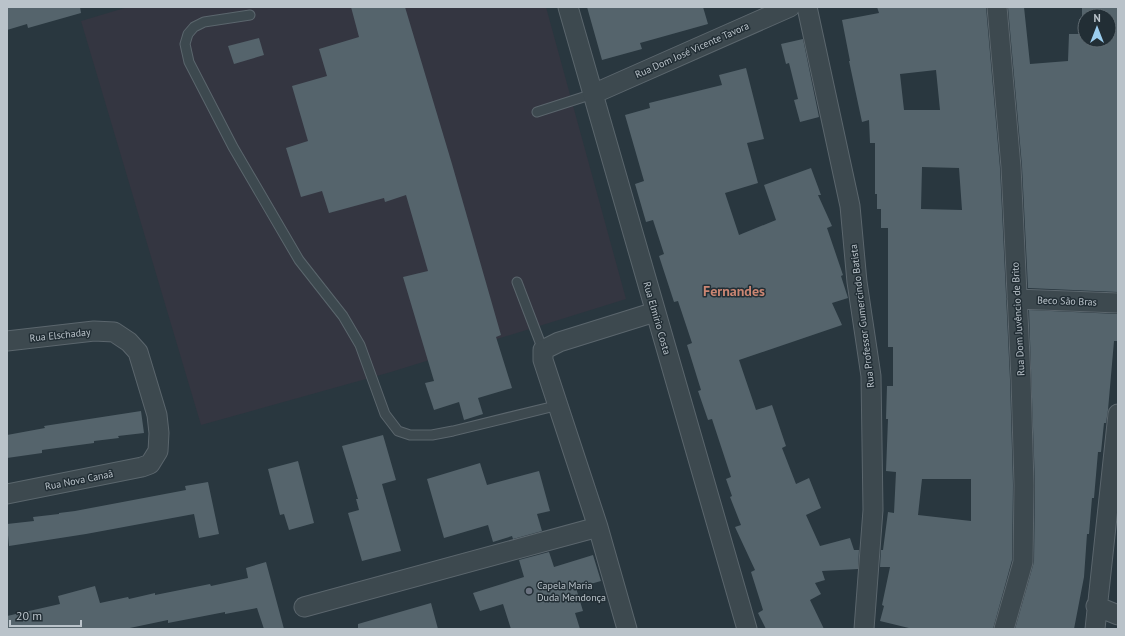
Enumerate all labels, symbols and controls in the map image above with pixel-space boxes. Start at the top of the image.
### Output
north arrow [1077,8,1117,48]
text: N [1093,11,1101,25]
street label: Rua Dom José Vicente Tavora [633,19,751,81]
street label: Rua Professor Gumercindo Batista [847,244,877,388]
street label: Rua Dom Juvêncio de Brito [1009,262,1027,376]
street label: Rua Elmirio Costa [640,280,674,356]
district label: Fernandes [703,282,765,300]
street label: Beco São Bras [1037,293,1097,309]
street label: Rua Elschaday [29,325,91,345]
street label: Rua Nova Canaã [44,467,114,493]
place label: Capela Maria Duda Mendonça [537,579,606,604]
marker: Capela Maria Duda Mendonça [524,586,534,596]
scale bar [10,602,81,628]
text: 20 m [16,608,42,623]

